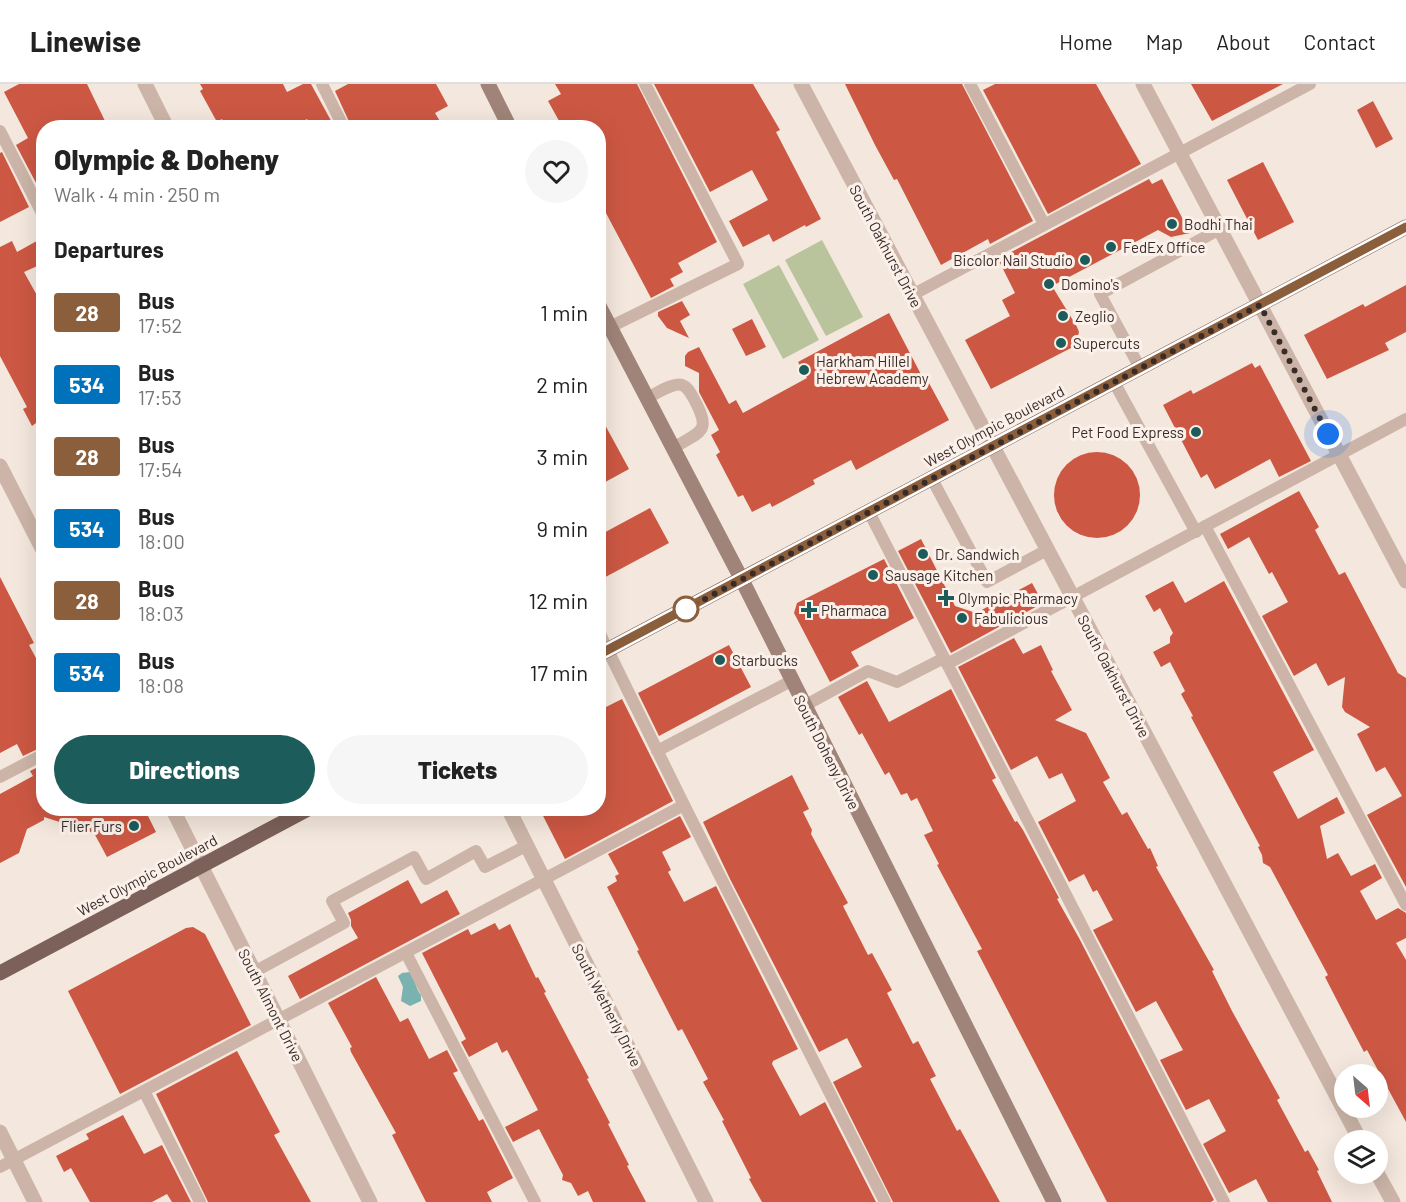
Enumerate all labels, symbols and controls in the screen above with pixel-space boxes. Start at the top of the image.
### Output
text: Linewise [30,24,141,58]
text: Home [1059,29,1113,54]
text: Map [1146,29,1183,54]
text: About [1216,29,1271,54]
text: Contact [1304,29,1376,54]
button: heart [525,140,588,203]
text: Olympic & Doheny [54,142,279,176]
street label: South Oakhurst Drive [846,181,926,311]
text: Walk · 4 min · 250 m [54,182,220,206]
place label: Bodhi Thai [1184,215,1253,233]
marker: Bodhi Thai [1165,217,1179,231]
text: Departures [54,236,164,262]
place label: FedEx Office [1123,238,1206,256]
marker: FedEx Office [1104,240,1118,254]
place label: Bicolor Nail Studio [953,251,1073,269]
marker: Bicolor Nail Studio [1078,253,1092,267]
place label: Domino's [1061,275,1119,293]
marker: Domino's [1042,277,1056,291]
text: Bus [138,287,175,313]
text: 1 min [540,299,588,325]
text: 28 [75,300,99,325]
place label: Zeglio [1075,307,1115,325]
marker: Zeglio [1056,309,1070,323]
text: 17:52 [138,313,182,337]
place label: Supercuts [1073,334,1140,352]
marker: Supercuts [1054,336,1068,350]
place label: Harkham Hillel Hebrew Academy [816,352,929,387]
text: Bus [138,359,175,385]
marker: Harkham Hillel Hebrew Academy [797,363,811,377]
text: 2 min [536,371,588,397]
text: 534 [69,372,105,397]
street label: West Olympic Boulevard [921,381,1067,471]
text: 17:53 [138,385,182,409]
your location [1313,419,1343,449]
place label: Pet Food Express [1072,423,1184,441]
marker: Pet Food Express [1189,425,1203,439]
text: Bus [138,431,175,457]
text: 3 min [537,443,588,469]
text: 28 [75,444,99,469]
text: 17:54 [138,457,183,481]
text: Bus [138,503,175,529]
text: 9 min [536,515,588,541]
text: 534 [69,516,105,541]
text: 18:00 [138,529,185,553]
place label: Dr. Sandwich [935,545,1019,563]
marker: Dr. Sandwich [916,547,930,561]
place label: Sausage Kitchen [885,566,993,584]
marker: Sausage Kitchen [866,568,880,582]
text: Bus [138,575,175,601]
text: 12 min [528,587,588,613]
text: 28 [75,588,99,613]
place label: Olympic Pharmacy [958,589,1078,607]
marker: Olympic Pharmacy [939,591,953,605]
unlabelled marker [673,596,699,622]
text: 18:03 [138,601,184,625]
place label: Pharmaca [821,601,887,619]
marker: Pharmaca [802,603,816,617]
place label: Fabulicious [974,609,1048,627]
marker: Fabulicious [955,611,969,625]
street label: South Oakhurst Drive [1074,611,1154,741]
text: Bus [138,647,175,673]
place label: Starbucks [732,651,798,669]
marker: Starbucks [713,653,727,667]
text: 17 min [530,659,588,685]
text: 534 [69,660,105,685]
text: 18:08 [138,673,184,697]
street label: South Doheny Drive [790,692,864,812]
button: Directions [54,735,315,804]
button: Tickets [327,735,588,804]
place label: Flier Furs [61,817,122,835]
marker: Flier Furs [127,819,141,833]
street label: West Olympic Boulevard [74,830,220,920]
street label: South Wetherly Drive [568,941,646,1069]
street label: South Almont Drive [235,945,307,1065]
north arrow [1334,1064,1388,1118]
map controls [1334,1064,1388,1184]
button: layers [1334,1130,1388,1184]

